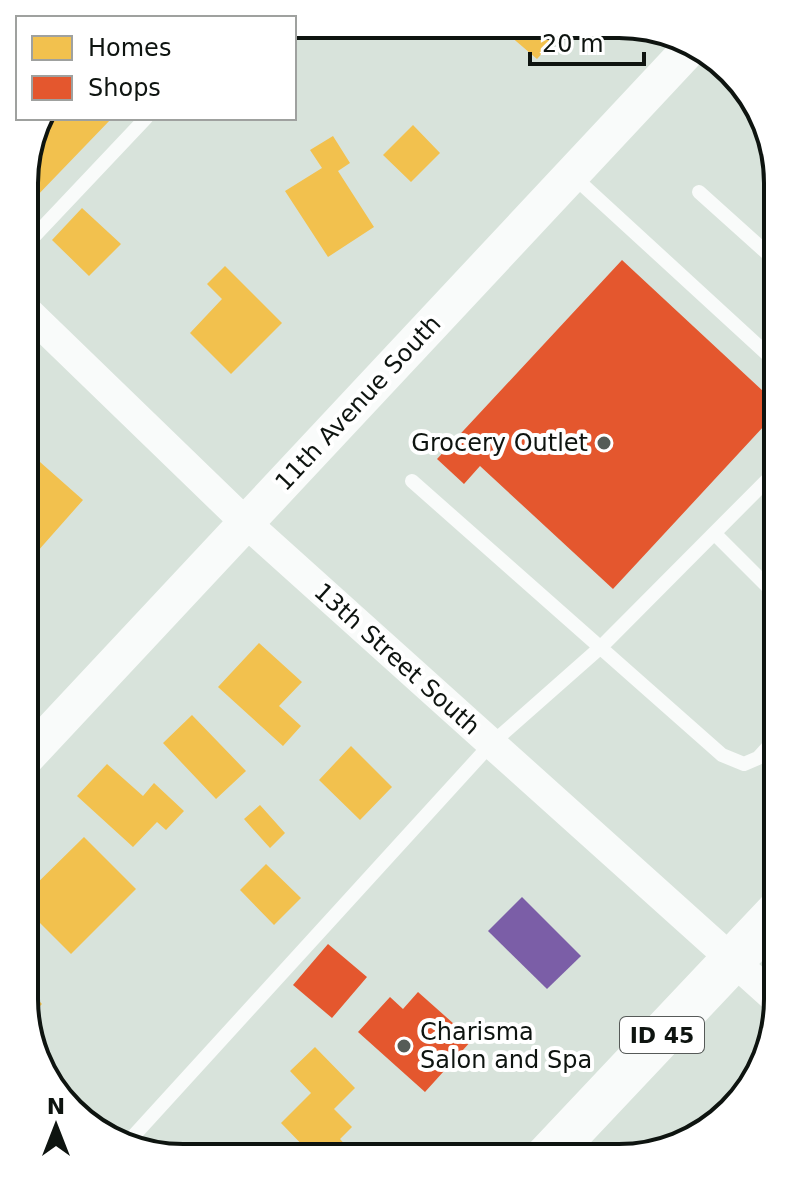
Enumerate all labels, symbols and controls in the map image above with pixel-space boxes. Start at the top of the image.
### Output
legend [16,16,296,120]
scale bar [530,16,644,66]
text: 20 m [542,30,604,58]
text: Homes [88,34,171,62]
text: Shops [88,74,161,102]
street label: 11th Avenue South [270,310,446,496]
place label: Grocery Outlet [411,429,588,457]
marker: Grocery Outlet [595,434,613,452]
street label: 13th Street South [308,577,486,741]
road number: ID 45 [620,1017,704,1053]
place label: Charisma Salon and Spa [420,1018,592,1074]
marker: Charisma Salon and Spa [395,1037,413,1055]
north arrow [16,1086,96,1166]
text: N [47,1094,65,1119]

